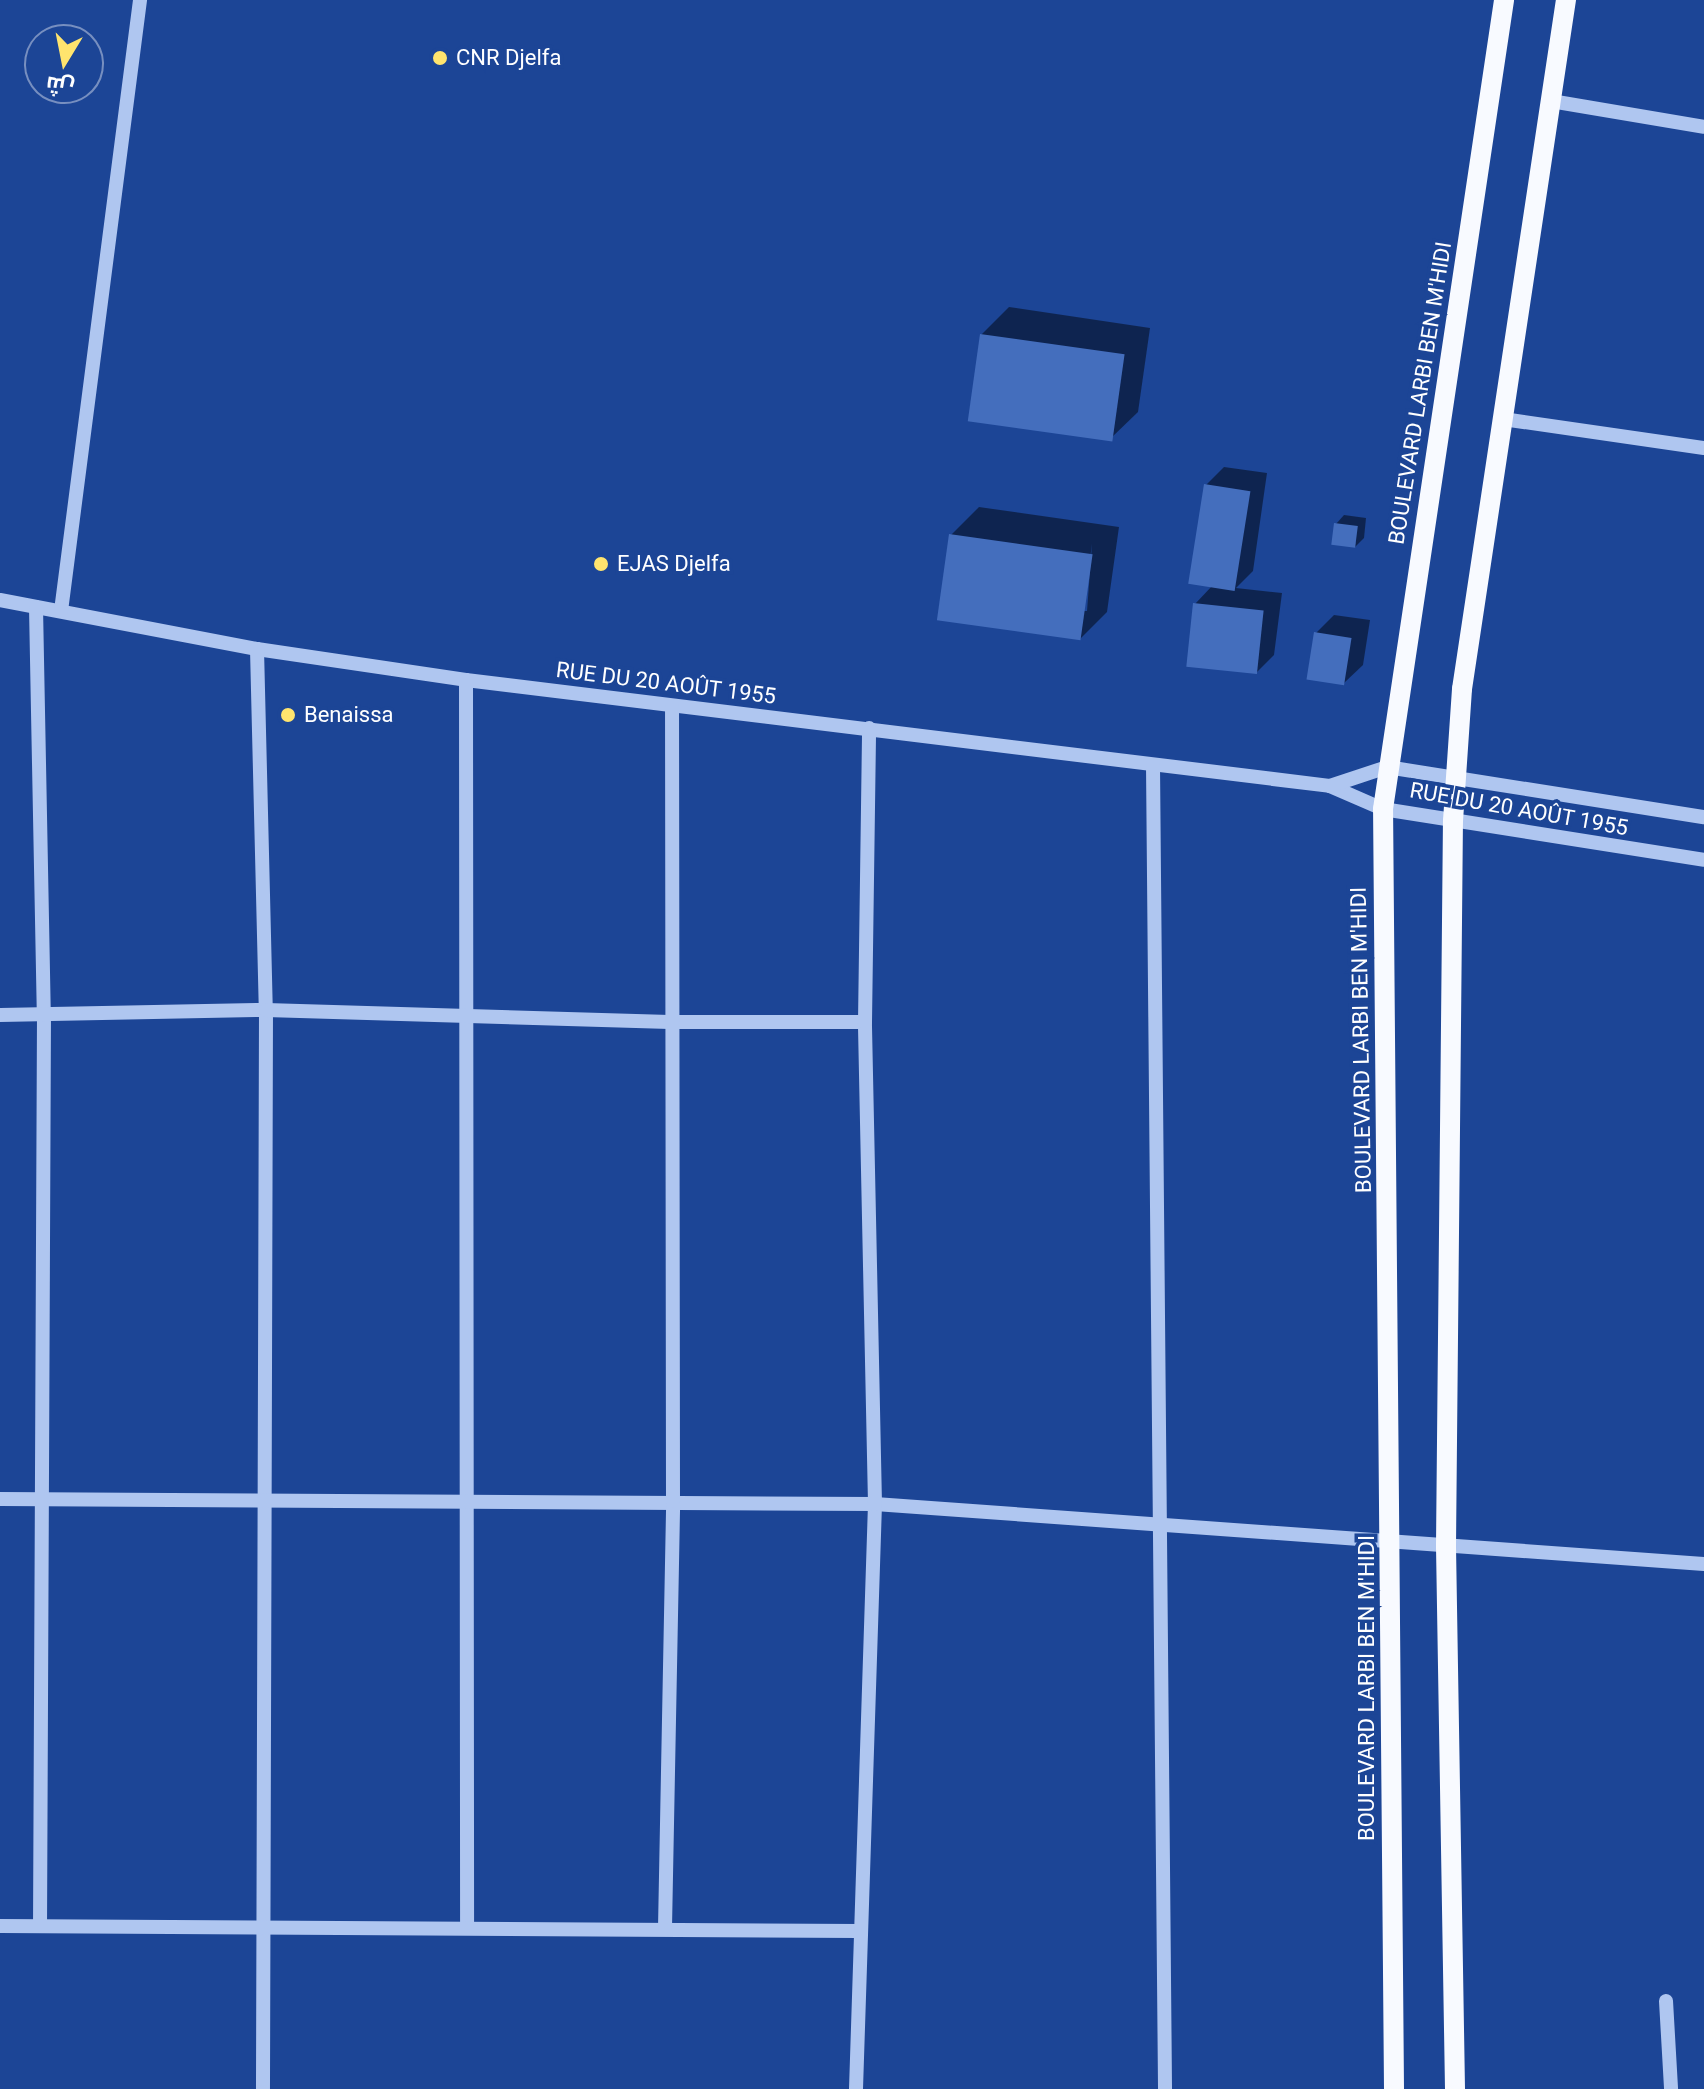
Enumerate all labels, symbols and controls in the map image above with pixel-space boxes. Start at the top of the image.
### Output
north arrow [24,24,104,104]
place label: CNR Djelfa [456,45,561,71]
marker: CNR Djelfa [431,49,449,67]
text: ش [44,71,76,101]
street label: BOULEVARD LARBI BEN M'HIDI [1383,240,1457,546]
place label: EJAS Djelfa [617,551,731,577]
marker: EJAS Djelfa [592,555,610,573]
street label: RUE DU 20 AOÛT 1955 [554,656,778,710]
place label: Benaissa [304,702,394,728]
marker: Benaissa [279,706,297,724]
street label: RUE DU 20 AOÛT 1955 [1407,777,1631,841]
street label: BOULEVARD LARBI BEN M'HIDI [1345,887,1377,1193]
street label: BOULEVARD LARBI BEN M'HIDI [1354,1535,1380,1841]

